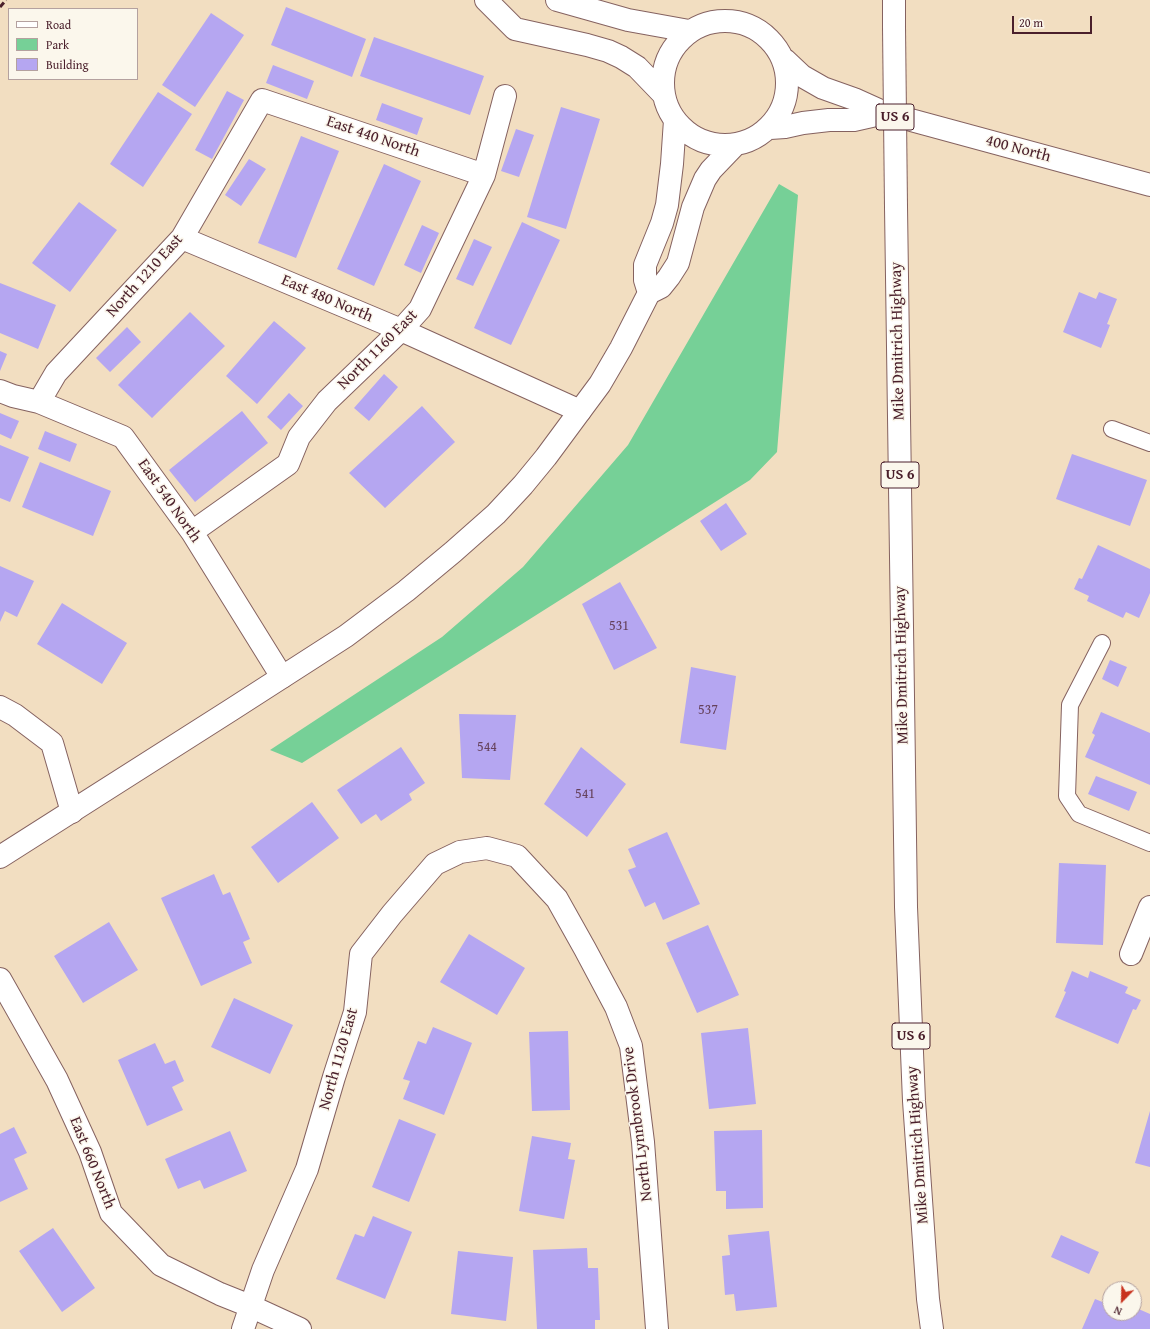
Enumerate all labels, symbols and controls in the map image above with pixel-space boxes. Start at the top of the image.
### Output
legend [8,8,138,80]
scale bar [1014,8,1094,34]
text: 20 m [1019,14,1043,31]
text: Road [46,16,71,33]
text: Park [46,36,69,53]
text: Building [46,56,89,73]
road number: US 6 [876,104,914,130]
street label: East 440 North [324,112,422,162]
street label: 400 North [983,131,1053,167]
street label: North 1210 East [103,230,187,322]
street label: Mike Dmitrich Highway [887,262,909,420]
street label: East 480 North [278,271,376,327]
street label: North 1160 East [334,306,422,394]
street label: East 540 North [133,455,205,547]
road number: US 6 [881,462,919,488]
street label: Mike Dmitrich Highway [891,586,913,744]
house number: 531 [609,618,629,634]
house number: 537 [698,702,718,718]
house number: 544 [477,739,497,755]
house number: 541 [575,786,595,802]
street label: North 1120 East [315,1006,363,1112]
road number: US 6 [892,1023,930,1049]
street label: North Lynnbrook Drive [619,1046,657,1202]
street label: Mike Dmitrich Highway [903,1065,933,1225]
street label: East 660 North [65,1114,119,1212]
north arrow [1102,1281,1142,1321]
text: N [1111,1302,1124,1320]

